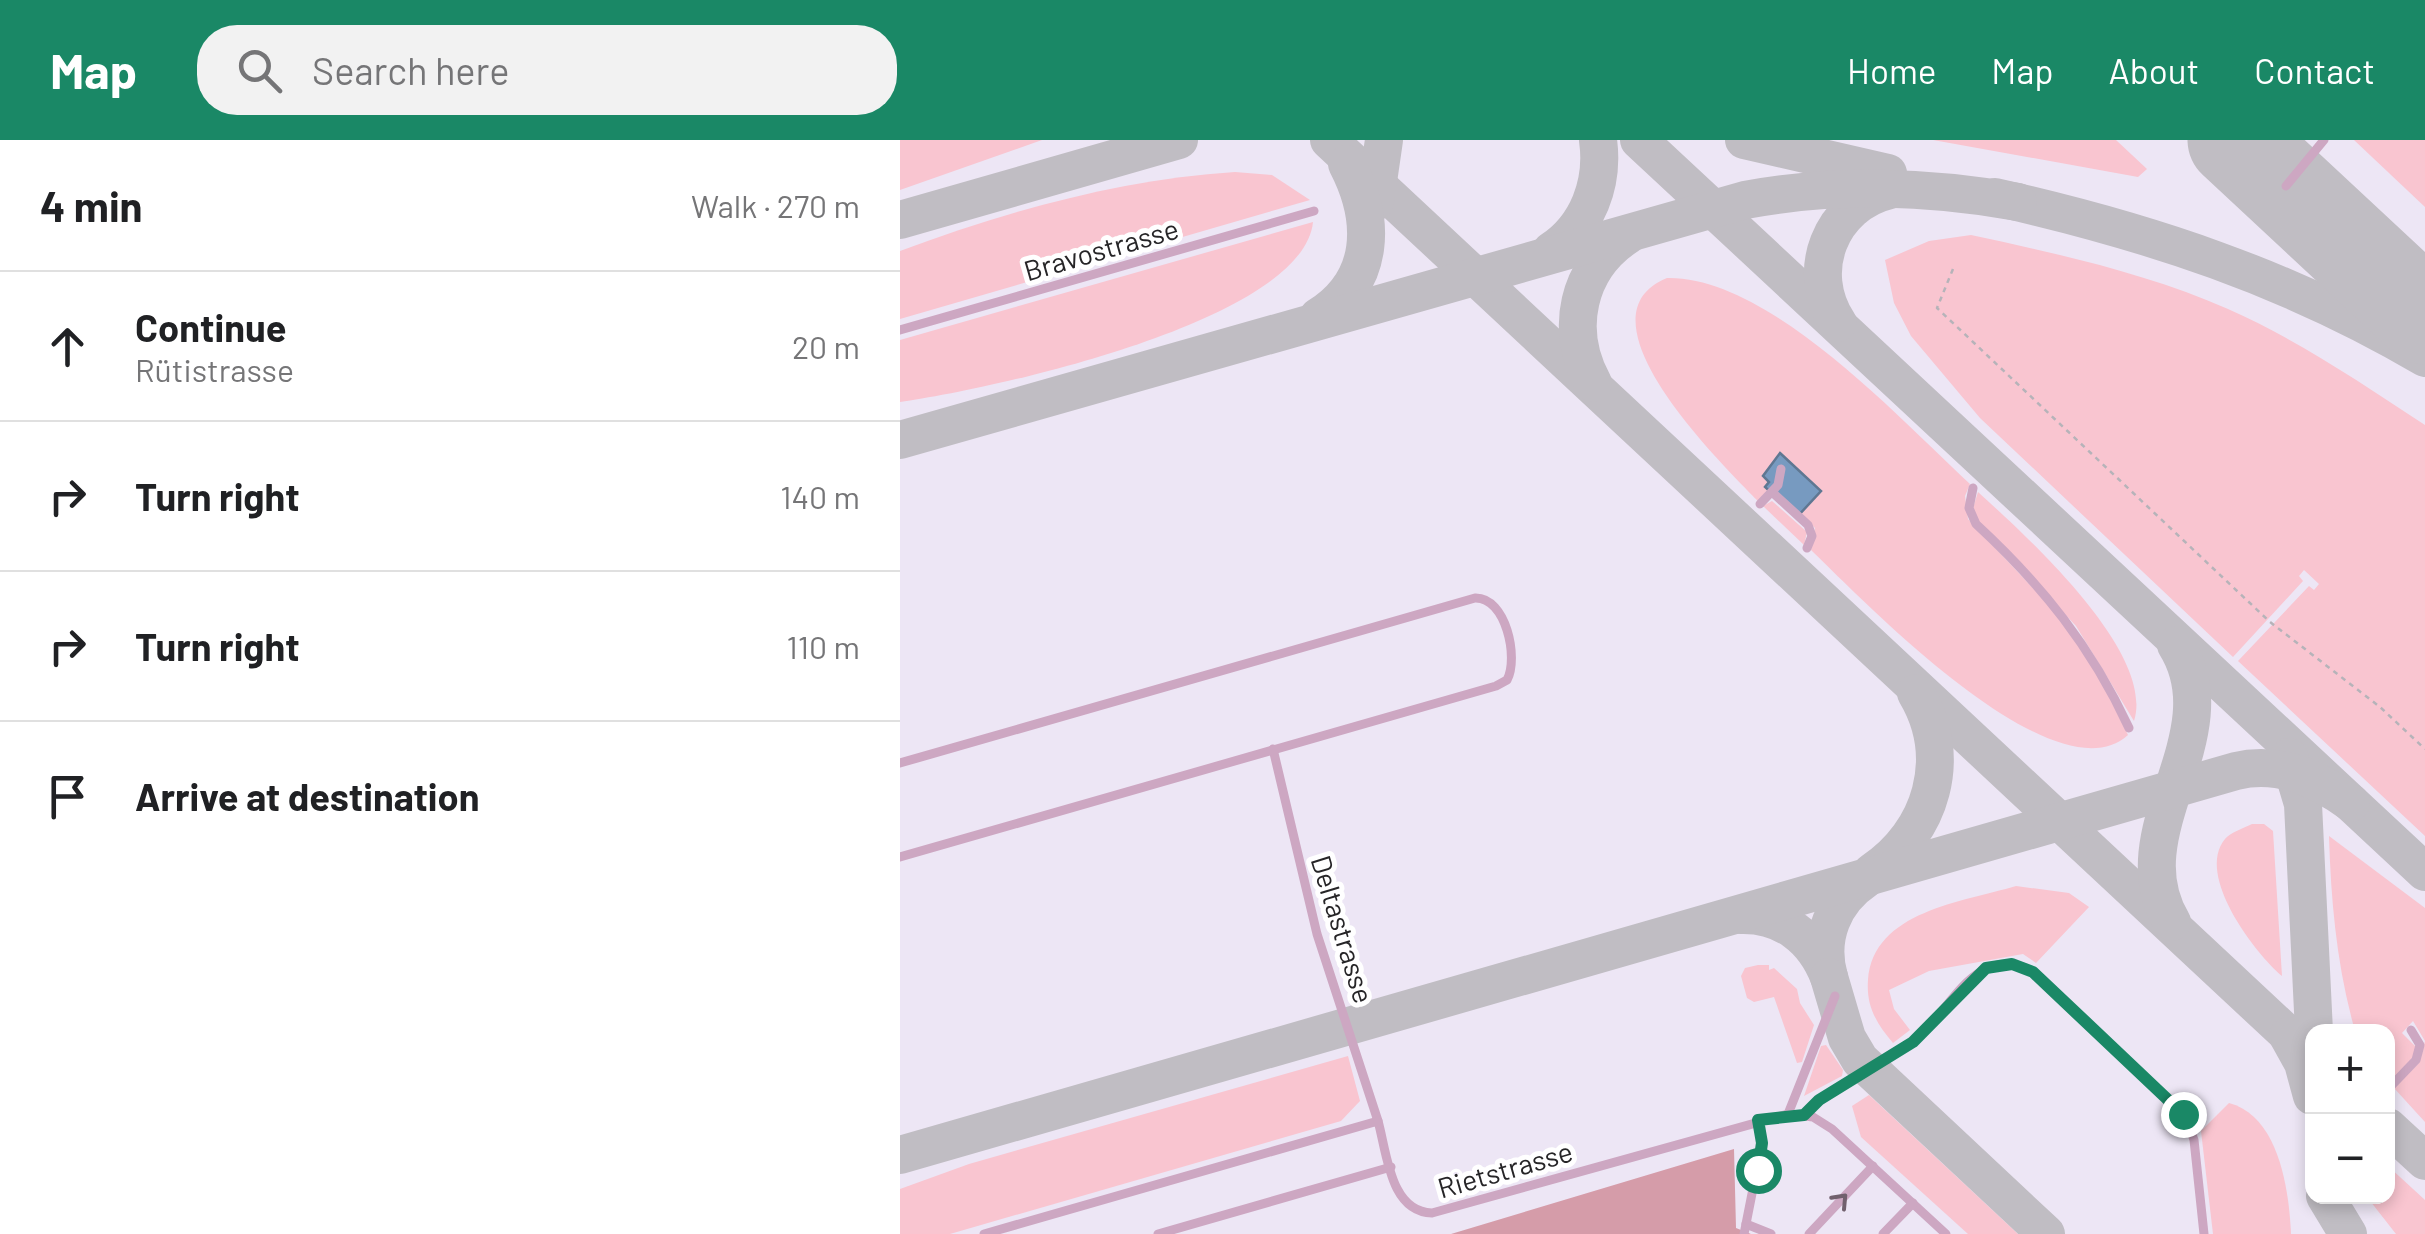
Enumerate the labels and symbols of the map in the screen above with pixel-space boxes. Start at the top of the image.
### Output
street label: Bravostrasse [1020,211,1182,287]
street label: Deltastrasse [1304,851,1382,1007]
route end [2161,1092,2207,1138]
street label: Rietstrasse [1434,1134,1576,1204]
route start [1736,1148,1782,1194]
one-way arrow [1829,1193,1847,1212]

